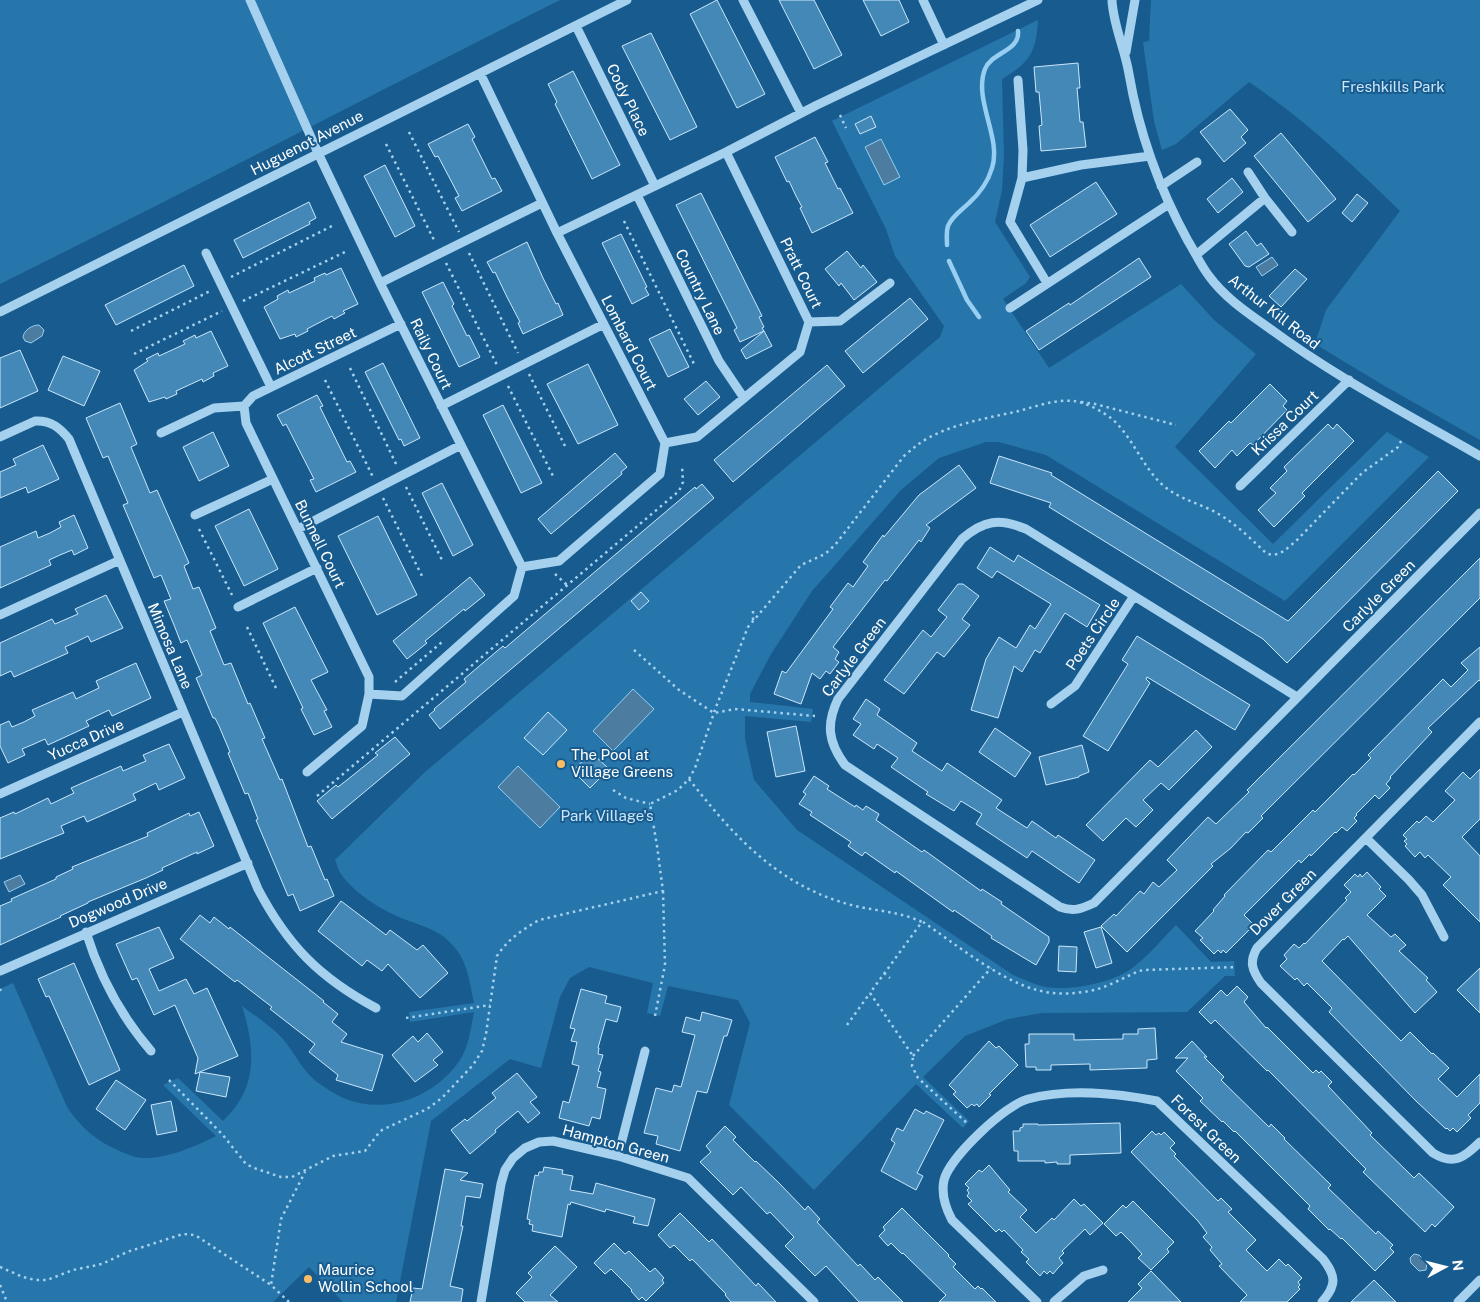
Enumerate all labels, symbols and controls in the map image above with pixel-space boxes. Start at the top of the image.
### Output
street label: Cody Place [604,61,653,139]
park label: Freshkills Park [1341,78,1445,95]
street label: Huguenot Avenue [248,107,366,178]
street label: Pratt Court [777,235,826,311]
street label: Country Lane [672,246,729,337]
street label: Arthur Kill Road [1225,271,1323,353]
street label: Lombard Court [598,292,661,393]
street label: Raily Court [407,315,456,392]
street label: Alcott Street [271,323,359,378]
street label: Krissa Court [1248,387,1322,459]
street label: Bunnell Court [292,497,349,591]
street label: Carlyle Green [1339,556,1418,635]
street label: Poets Circle [1062,594,1123,673]
street label: Mimosa Lane [145,600,196,691]
street label: Carlyle Green [818,614,889,700]
street label: Yucca Drive [45,715,126,764]
place label: The Pool at Village Greens [571,746,673,780]
marker: The Pool at Village Greens [555,758,567,770]
park label: Park Village's [560,807,654,824]
street label: Dover Green [1246,865,1319,938]
street label: Dogwood Drive [66,874,170,931]
street label: Forest Green [1168,1091,1245,1166]
street label: Hampton Green [561,1121,672,1166]
north arrow [1420,1242,1470,1292]
text: N [1449,1259,1467,1272]
place label: Maurice Wollin School [318,1261,413,1295]
marker: Maurice Wollin School [302,1273,314,1285]

